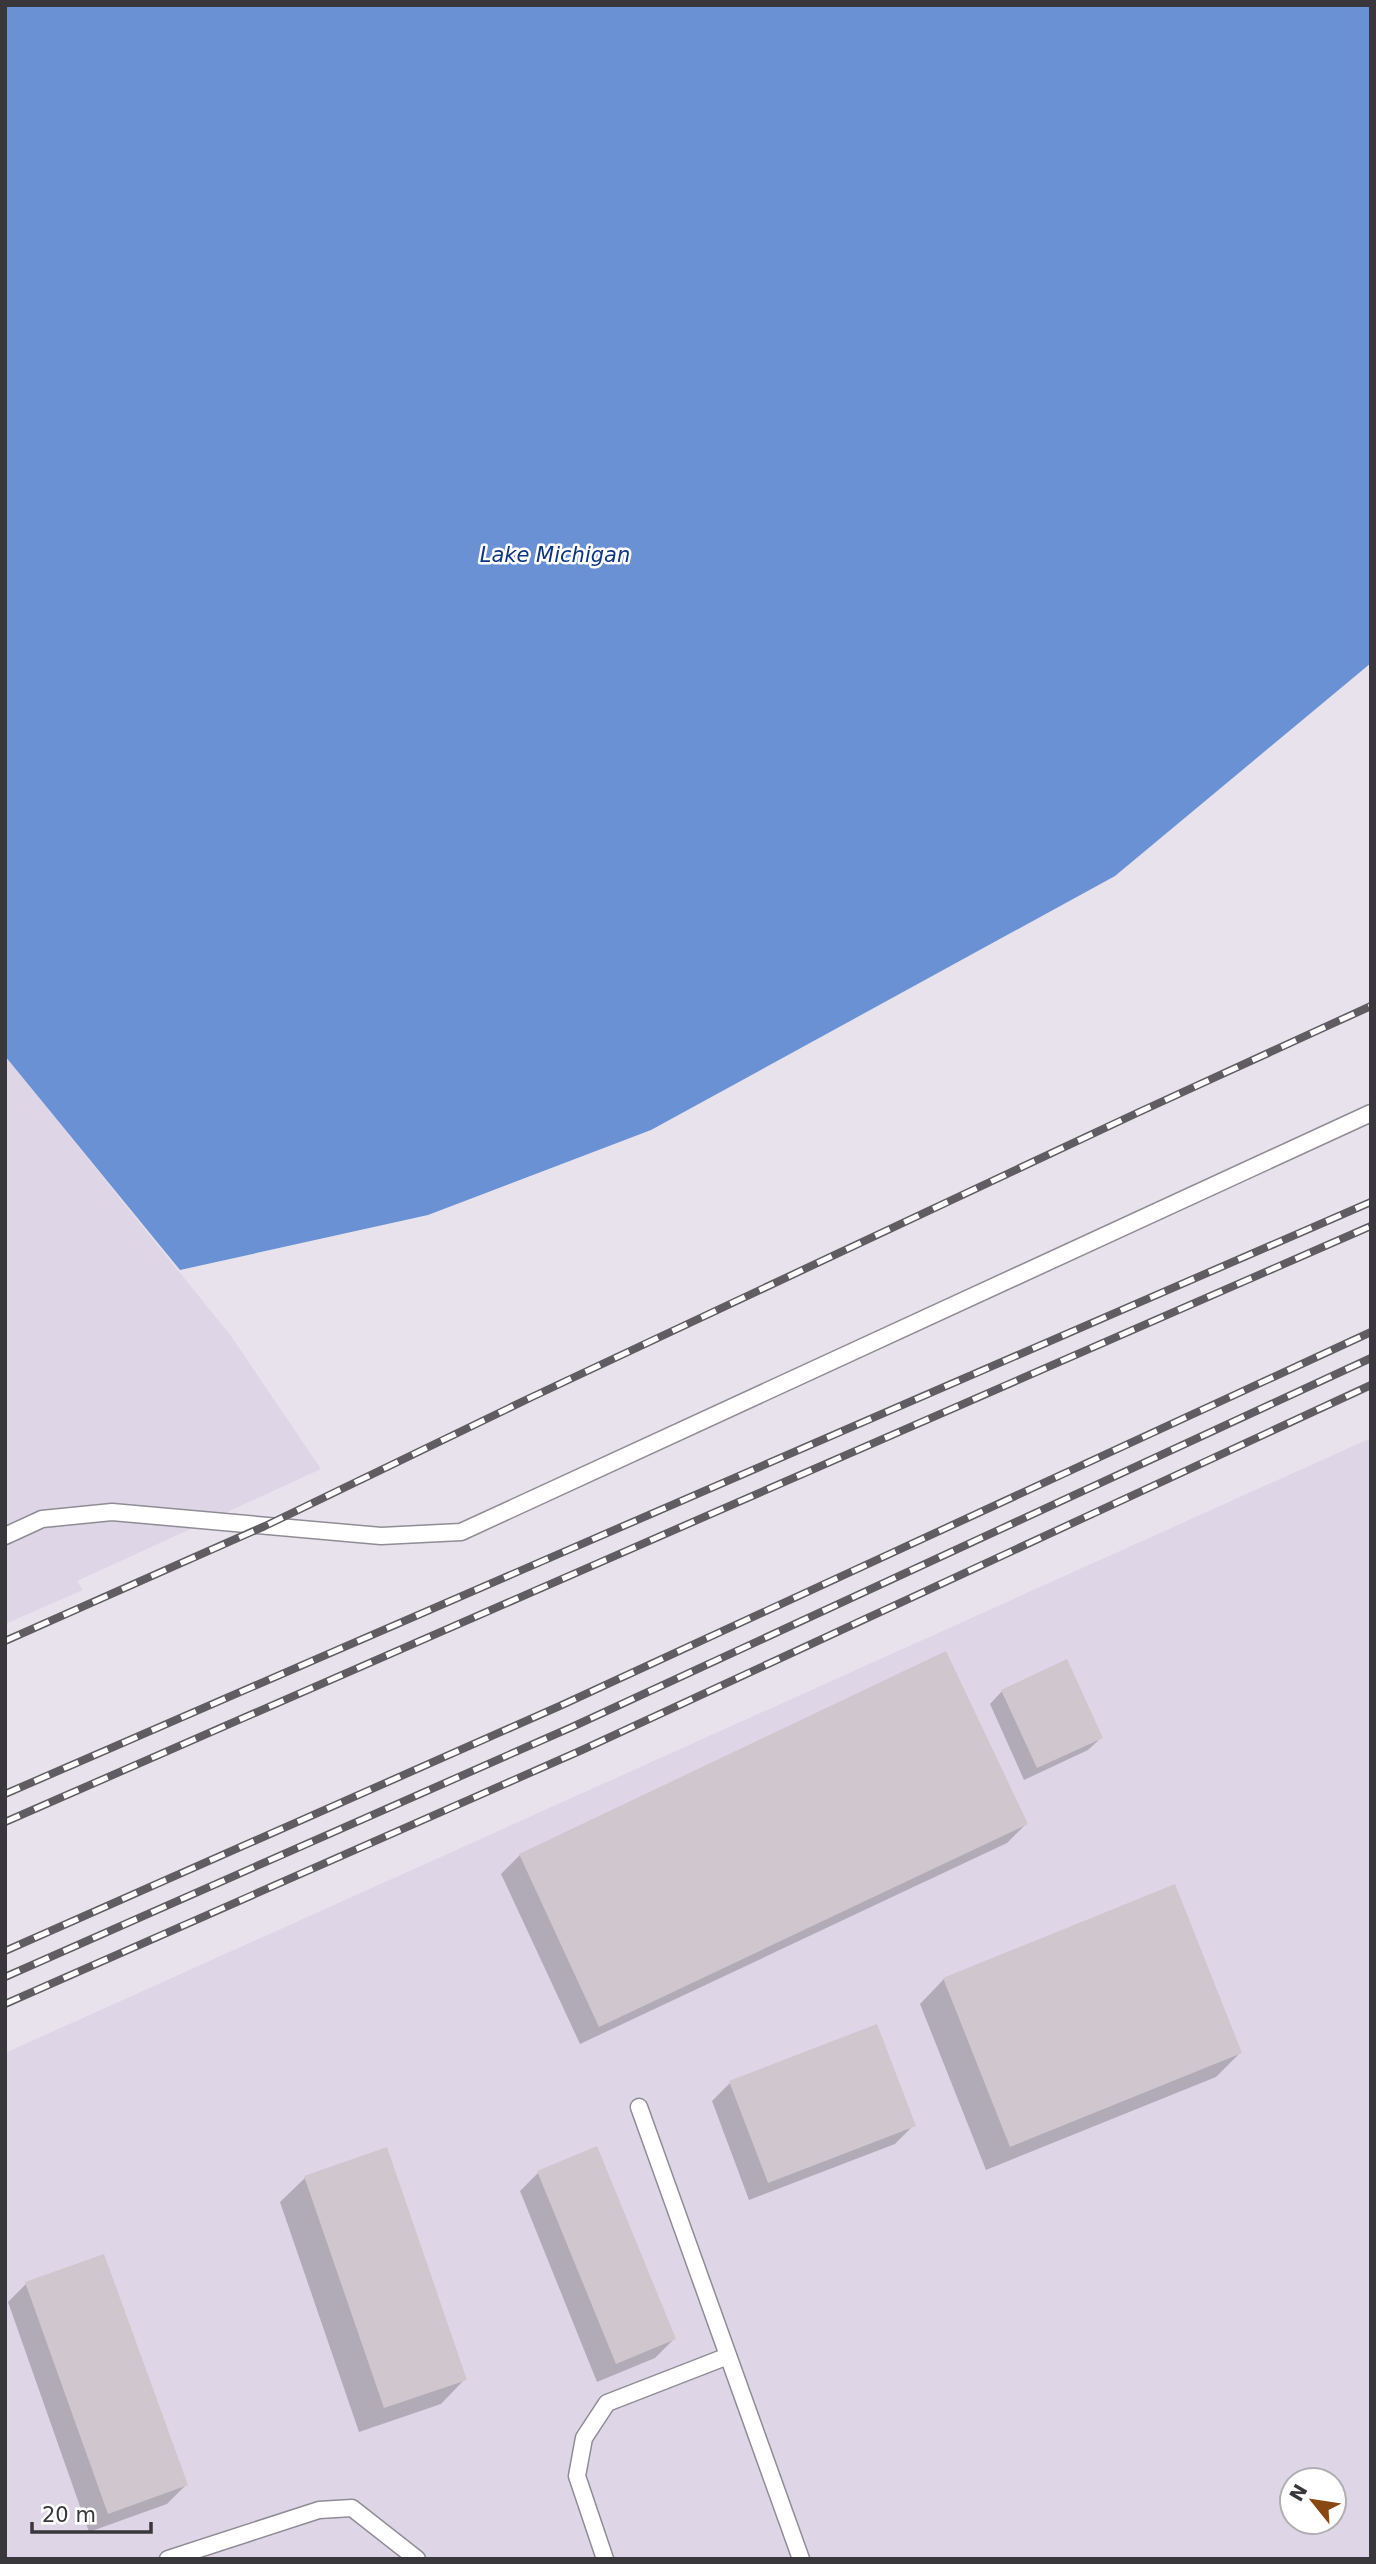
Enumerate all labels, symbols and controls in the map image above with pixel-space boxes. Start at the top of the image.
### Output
water label: Lake Michigan [480,543,630,567]
north arrow [1278,2466,1348,2536]
text: N [1285,2480,1312,2505]
scale bar [32,2490,150,2534]
text: 20 m [42,2503,96,2527]

